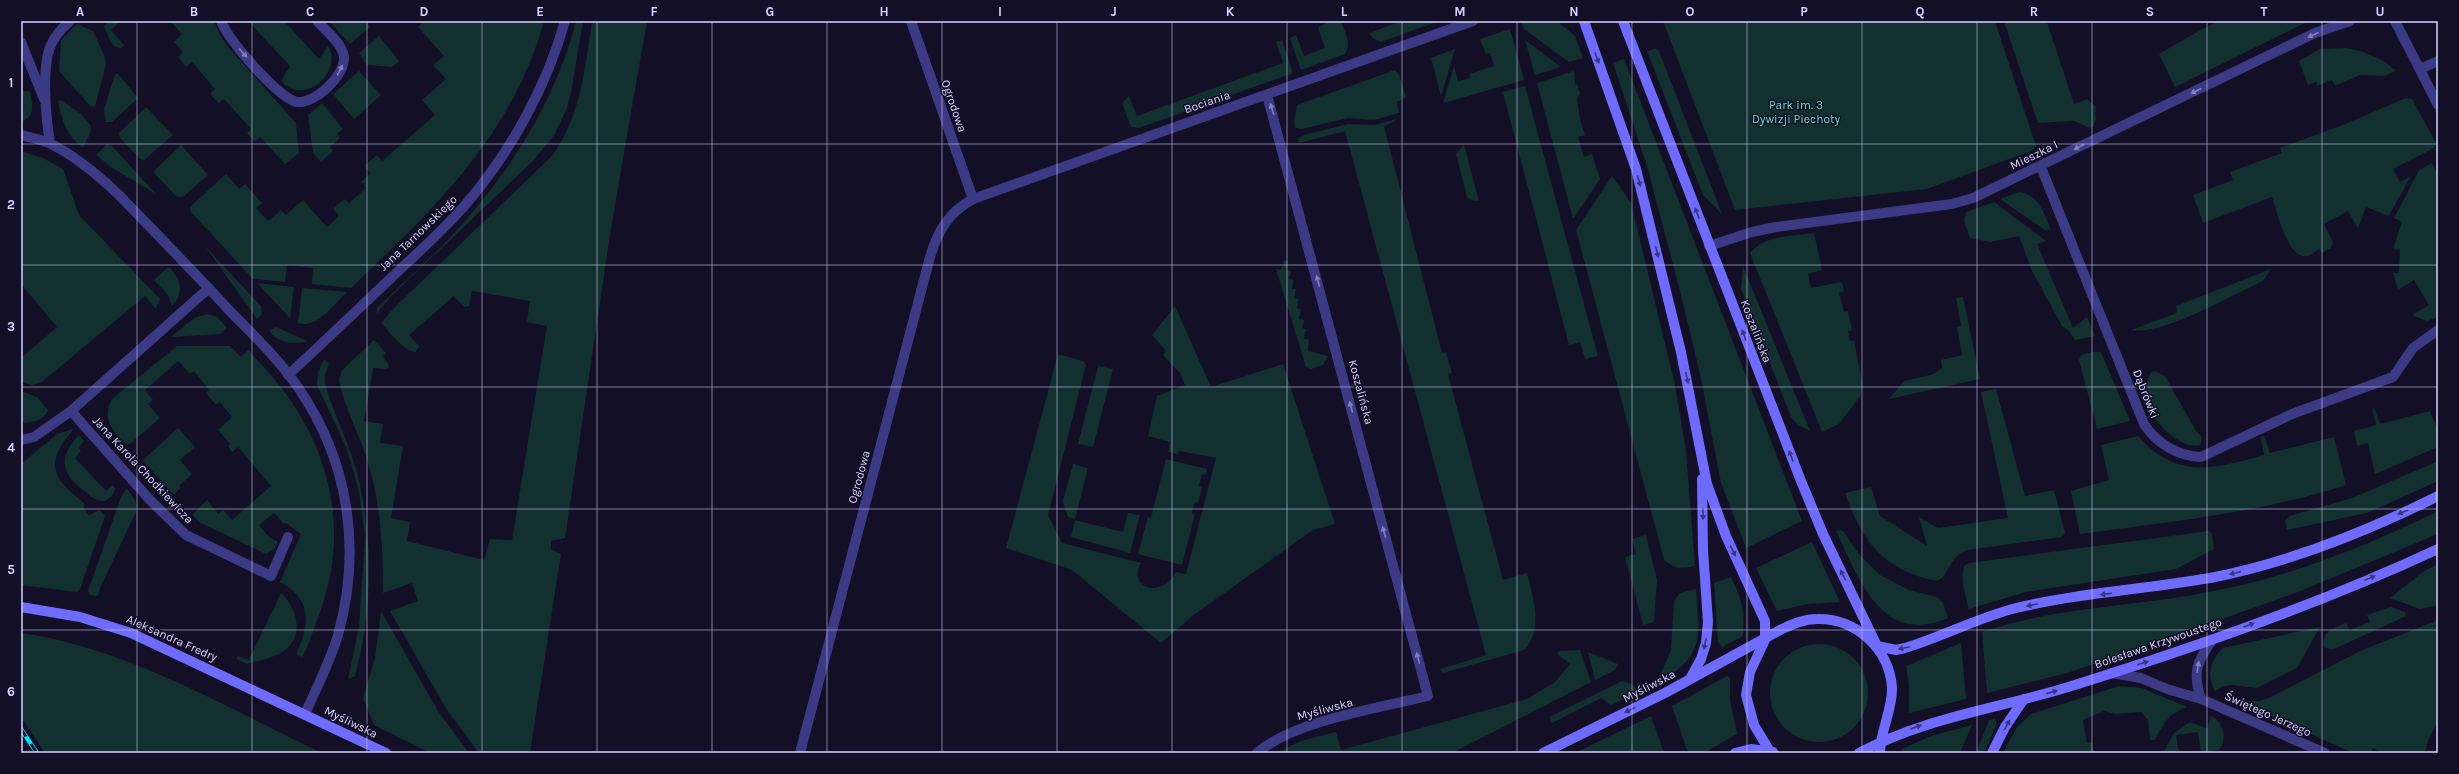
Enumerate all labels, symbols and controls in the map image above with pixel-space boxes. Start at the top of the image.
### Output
text: A [76,4,84,19]
text: B [190,4,198,19]
text: C [306,4,314,19]
text: D [420,4,429,19]
text: E [536,4,544,19]
text: F [650,4,658,19]
text: G [766,4,774,19]
text: H [879,4,889,19]
text: I [998,4,1002,19]
text: J [1111,4,1117,19]
text: K [1226,4,1235,19]
text: L [1341,4,1348,19]
text: M [1454,4,1466,19]
text: N [1569,4,1579,19]
text: O [1686,4,1695,19]
text: P [1800,4,1808,19]
text: Q [1916,4,1925,19]
text: R [2030,4,2038,19]
text: S [2146,4,2154,19]
text: T [2261,4,2268,19]
text: U [2376,4,2384,19]
one-way arrow [2308,32,2319,38]
one-way arrow [239,48,248,58]
one-way arrow [1595,52,1601,64]
one-way arrow [337,64,343,76]
text: 1 [9,75,13,90]
street label: Ogrodowa [939,78,969,134]
street label: Bociania [1182,88,1232,116]
one-way arrow [2190,88,2201,94]
park label: Park im. 3 Dywizji Piechoty [1752,98,1840,126]
one-way arrow [1269,103,1275,115]
street label: Mieszka I [2008,137,2060,173]
one-way arrow [2073,144,2085,151]
one-way arrow [1636,175,1642,187]
street label: Jana Tarnowskiego [376,192,460,274]
text: 2 [7,197,15,212]
one-way arrow [1693,207,1699,219]
one-way arrow [1654,246,1660,258]
one-way arrow [1314,275,1320,287]
street label: Koszalińska [1738,298,1774,364]
text: 3 [7,319,15,334]
one-way arrow [1740,328,1746,340]
street label: Koszalińska [1346,358,1376,426]
street label: Dąbrówki [2130,367,2162,421]
one-way arrow [1684,372,1690,385]
one-way arrow [1348,400,1354,412]
street label: Jana Karola Chodkiewicza [90,414,196,526]
text: 4 [7,440,15,455]
street label: Ogrodowa [845,449,873,505]
one-way arrow [1788,449,1794,461]
one-way arrow [1700,508,1706,521]
one-way arrow [2396,510,2408,516]
one-way arrow [1381,526,1387,538]
one-way arrow [1730,545,1736,557]
text: 5 [7,562,15,577]
one-way arrow [1840,569,1846,580]
one-way arrow [2228,570,2241,576]
one-way arrow [2365,575,2376,581]
one-way arrow [2100,591,2113,597]
one-way arrow [2026,602,2038,608]
street label: Aleksandra Fredry [124,612,220,665]
street label: Bolesława Krzywoustego [2093,615,2223,671]
one-way arrow [2244,622,2256,628]
one-way arrow [1701,638,1707,650]
one-way arrow [1898,646,1910,652]
one-way arrow [1414,652,1420,664]
one-way arrow [2137,659,2149,665]
one-way arrow [2195,661,2201,673]
street label: Myśliwska [1620,667,1678,705]
text: 6 [7,684,15,699]
one-way arrow [2046,688,2058,694]
street label: Świętego Jerzego [2223,688,2314,739]
street label: Myśliwska [1295,695,1355,723]
street label: Myśliwska [322,703,380,741]
one-way arrow [1625,707,1636,713]
one-way arrow [2003,719,2010,731]
one-way arrow [1911,724,1923,730]

